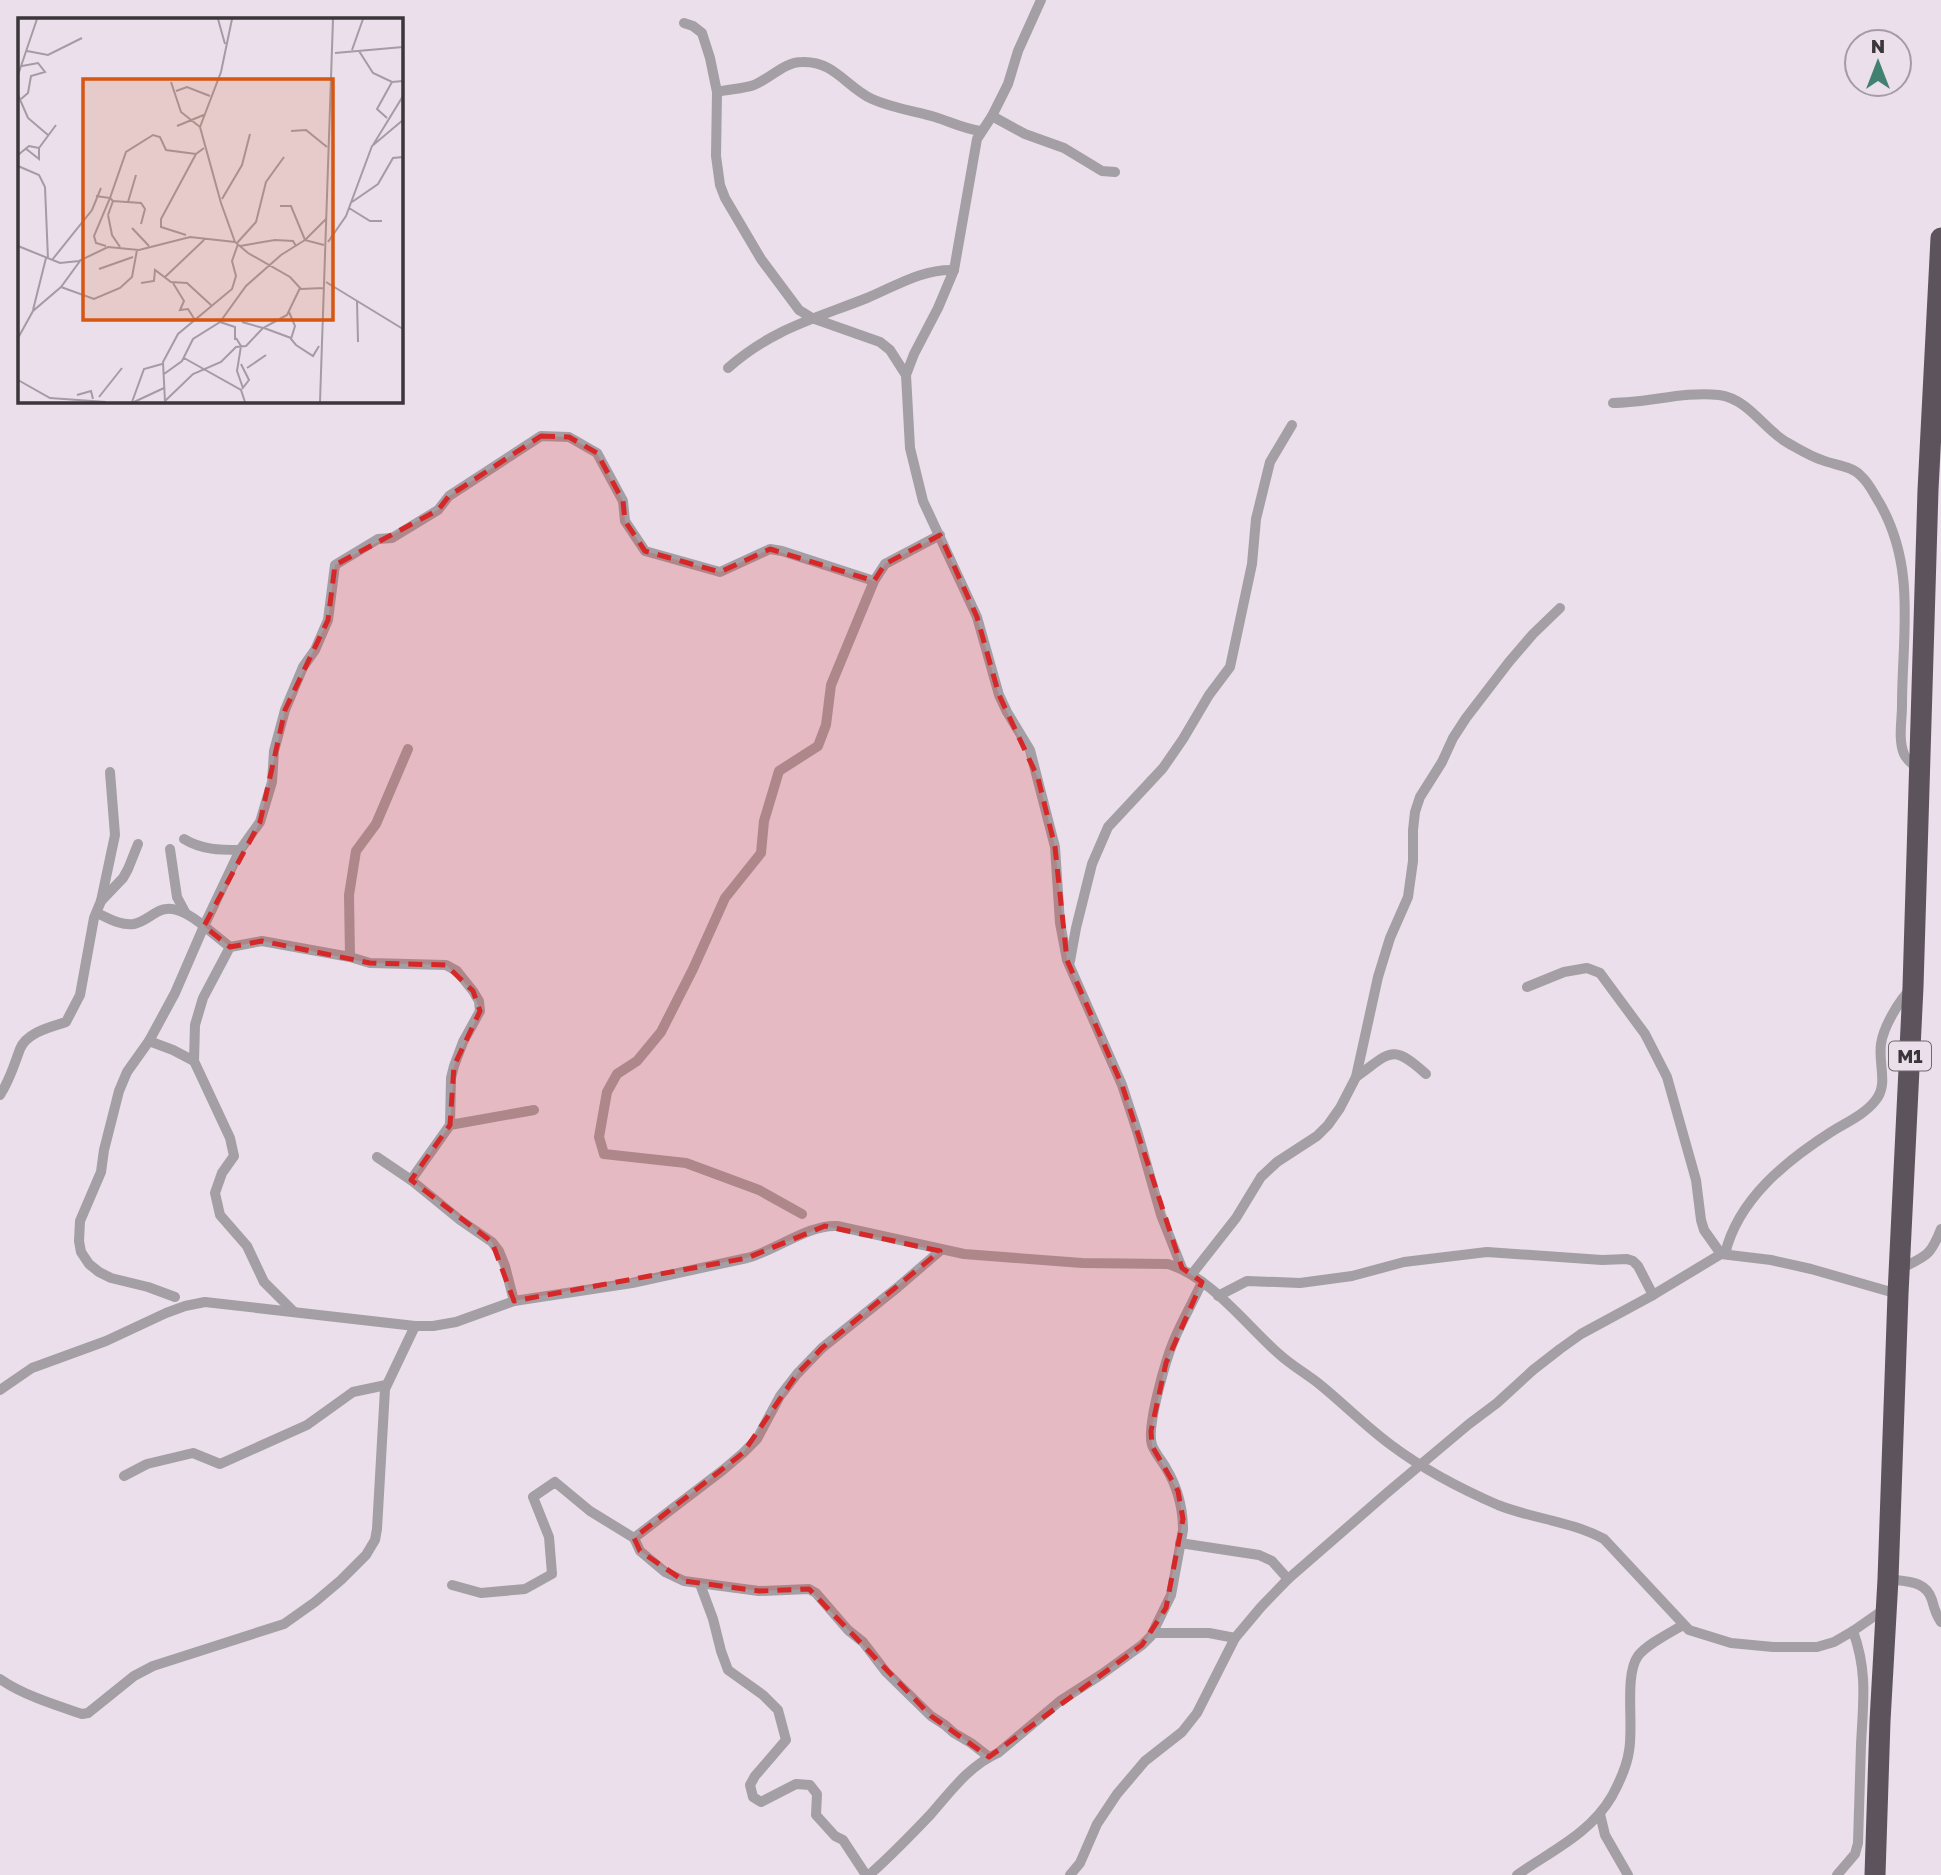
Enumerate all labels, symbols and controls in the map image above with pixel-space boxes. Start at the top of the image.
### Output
inset map [18,18,402,402]
north arrow [1843,28,1913,98]
text: N [1871,34,1885,57]
road number: M1 [1889,1042,1931,1070]

